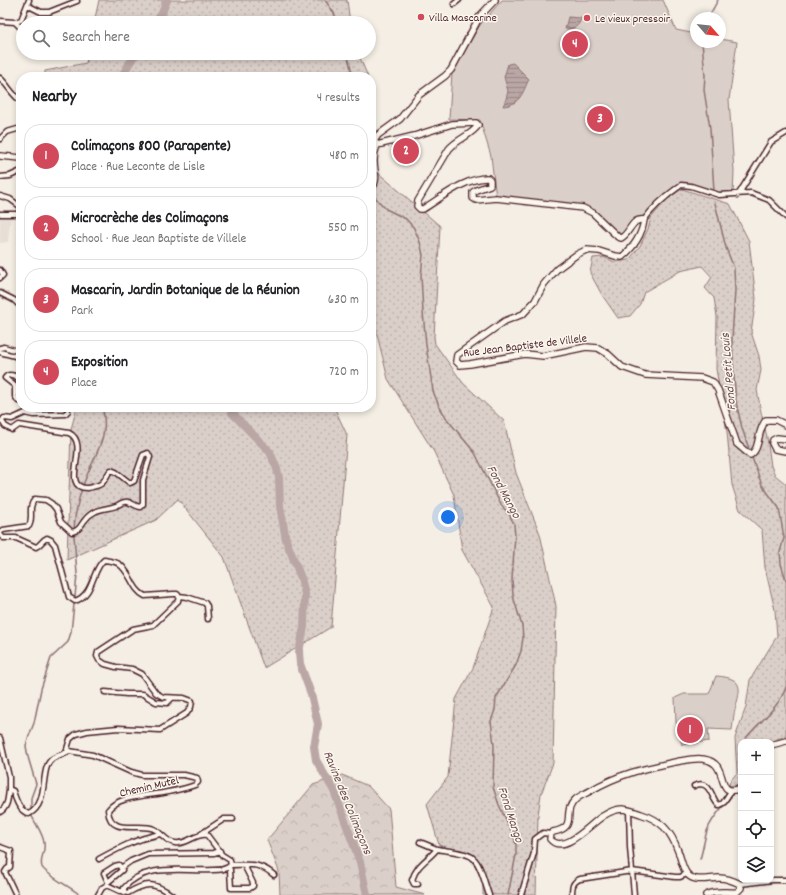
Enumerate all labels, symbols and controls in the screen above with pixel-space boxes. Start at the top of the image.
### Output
place label: Villa Mascarine [429,10,497,27]
place label: Le vieux pressoir [595,11,671,28]
marker: Villa Mascarine [416,12,426,22]
north arrow [690,12,726,48]
marker: Le vieux pressoir [582,13,592,23]
search box [16,16,376,60]
icon: search [30,27,52,49]
text: Search here [62,27,130,49]
pin: 4 [562,29,588,59]
text: Nearby [32,86,76,110]
text: 4 results [317,89,360,108]
pin: 3 [587,104,613,134]
text: Colimaçons 800 (Parapente) [71,136,230,158]
pin: 2 [393,136,419,166]
text: 1 [45,147,47,166]
text: 480 m [329,147,359,166]
text: Place · Rue Leconte de Lisle [71,158,205,177]
text: Microcrèche des Colimaçons [71,208,229,230]
text: 2 [43,219,49,238]
text: 550 m [328,219,359,238]
text: School · Rue Jean Baptiste de Villele [71,230,246,249]
text: Mascarin, Jardin Botanique de la Réunion [71,280,300,302]
text: 3 [43,291,49,310]
text: 630 m [328,291,359,310]
text: Park [71,302,93,321]
street label: Rue Jean Baptiste de Villele [462,330,588,363]
water label: Fond Petit Louis [717,332,742,411]
text: Exposition [71,352,128,374]
text: 4 [43,363,49,382]
text: 720 m [329,363,359,382]
text: Place [71,374,97,393]
water label: Fond Mango [481,462,525,523]
your location [438,507,458,527]
pin: 1 [677,715,703,745]
map controls [738,739,774,883]
button: + [738,739,774,775]
water label: Ravine des Colimaçons [317,748,376,858]
street label: Chemin Mutel [118,772,181,803]
button: − [738,775,774,811]
water label: Fond Mango [492,784,528,846]
button: locate [738,811,774,847]
button: layers [738,847,774,883]

